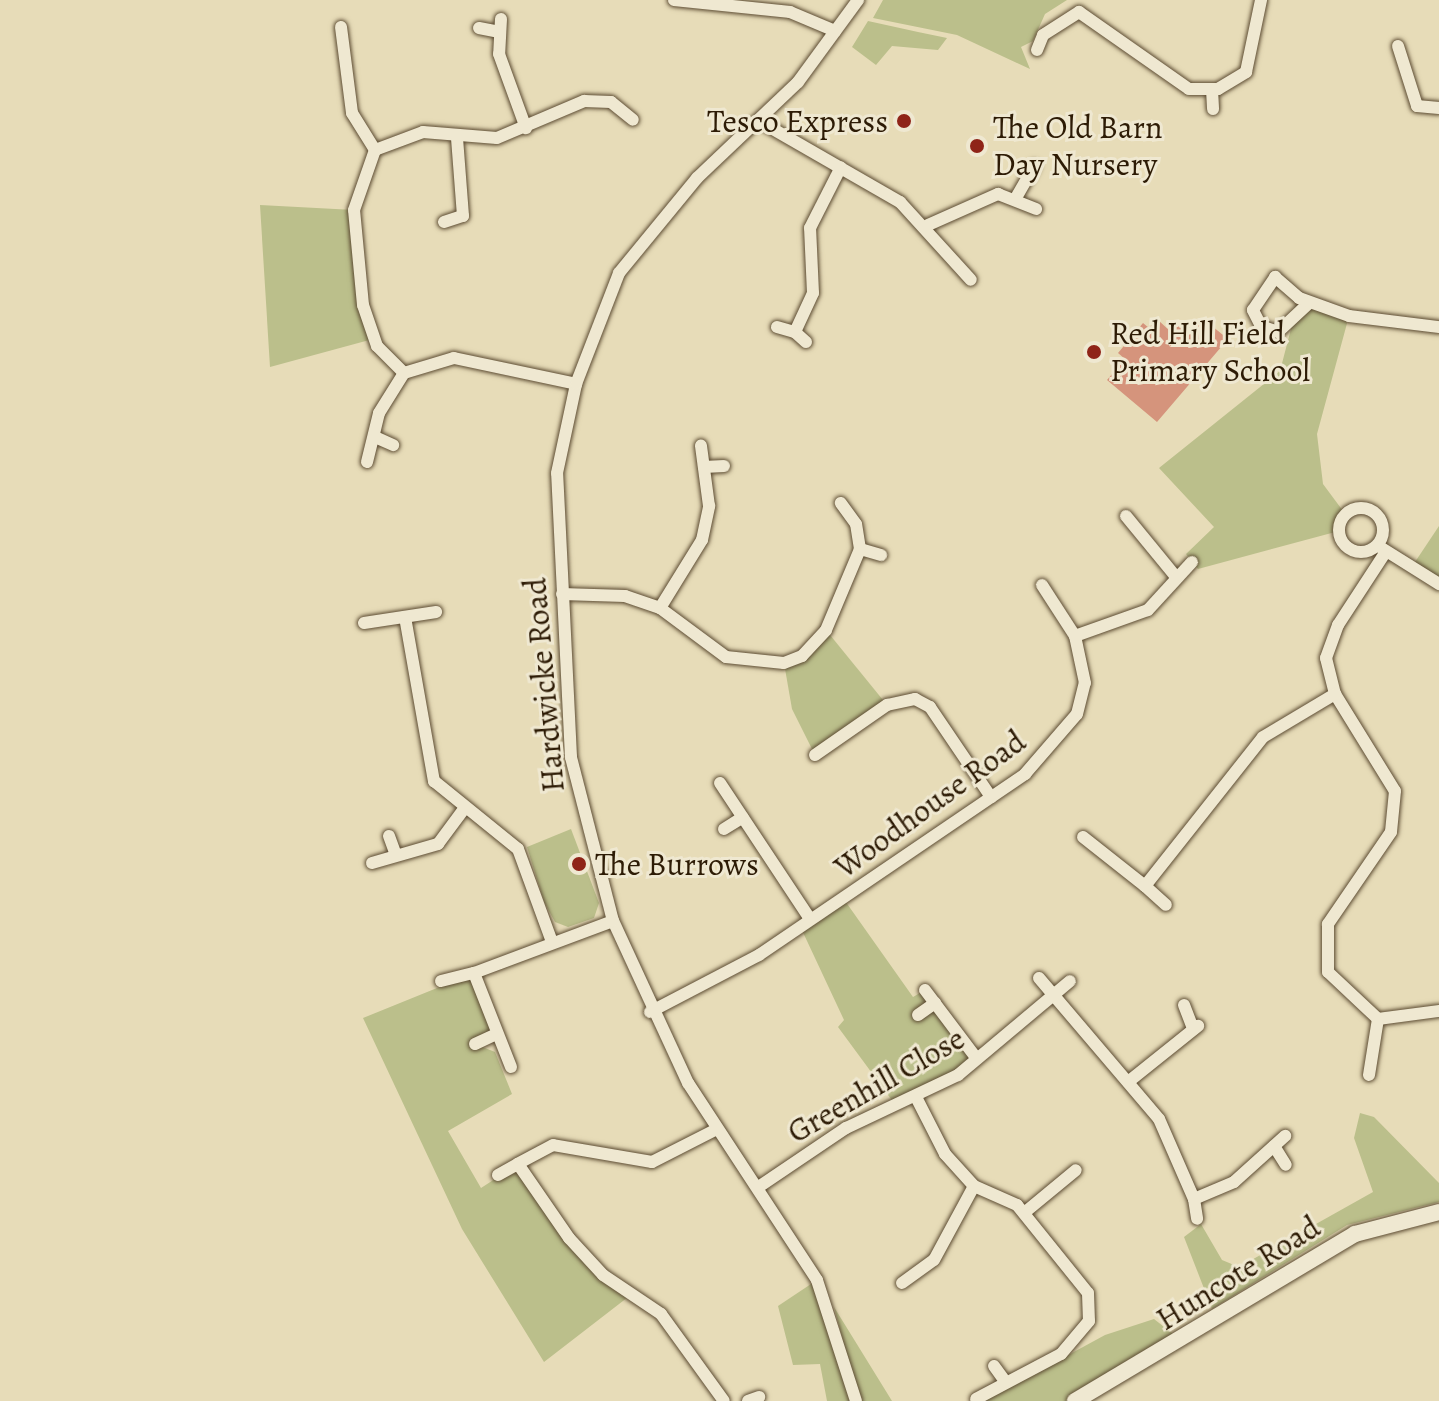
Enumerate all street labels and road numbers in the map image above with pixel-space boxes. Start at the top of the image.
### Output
street label: Hardwicke Road [515,576,573,794]
street label: Woodhouse Road [827,722,1033,886]
street label: Greenhill Close [781,1019,971,1151]
street label: Huncote Road [1149,1207,1327,1339]

